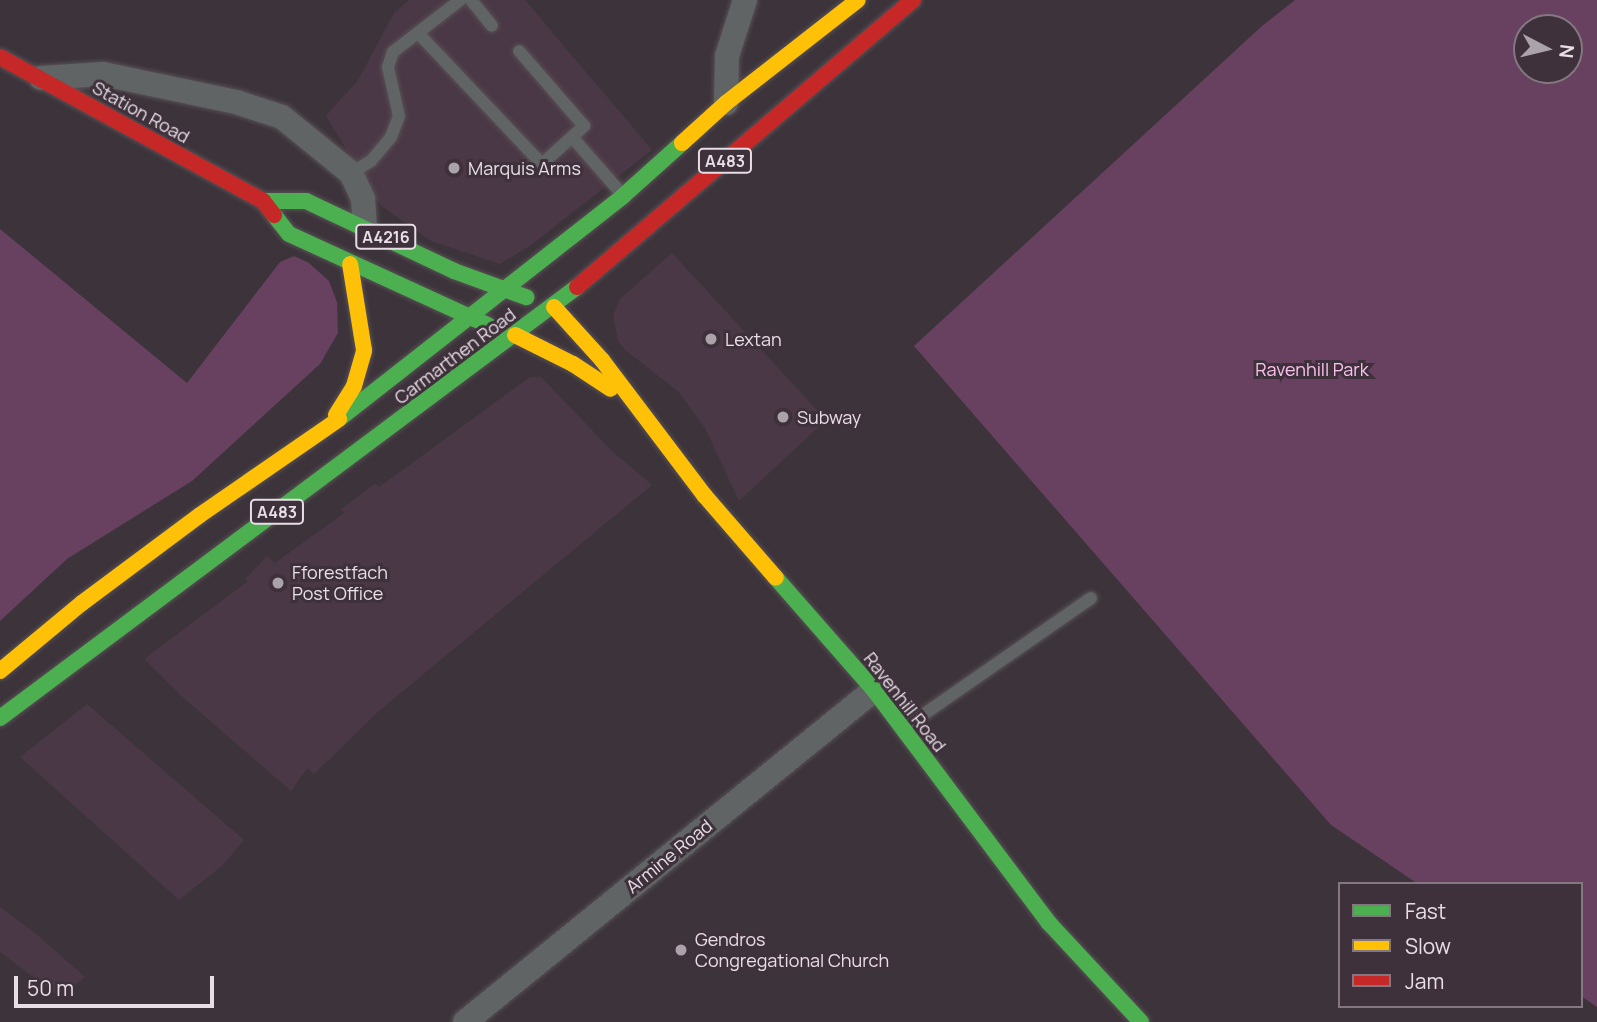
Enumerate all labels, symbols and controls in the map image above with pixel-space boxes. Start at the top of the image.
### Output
north arrow [1513,14,1583,84]
text: N [1553,43,1581,60]
street label: Station Road [89,77,193,147]
road number: A483 [697,148,753,174]
place label: Marquis Arms [468,157,581,179]
marker: Marquis Arms [446,160,462,176]
road number: A4216 [354,224,418,249]
street label: Carmarthen Road [390,303,520,409]
place label: Lextan [725,328,782,350]
marker: Lextan [703,331,719,347]
park label: Ravenhill Park [1255,358,1369,380]
place label: Subway [797,406,861,428]
marker: Subway [775,409,791,425]
road number: A483 [249,499,305,524]
place label: Fforestfach Post Office [292,562,388,604]
marker: Fforestfach Post Office [270,575,286,591]
street label: Ravenhill Road [859,648,951,756]
street label: Armine Road [621,815,717,897]
legend [1338,882,1583,1008]
text: Fast [1405,897,1446,925]
place label: Gendros Congregational Church [695,929,889,972]
text: Slow [1405,932,1451,960]
marker: Gendros Congregational Church [673,942,689,958]
scale bar [18,962,217,1006]
text: Jam [1405,967,1444,995]
text: 50 m [27,974,74,1002]

